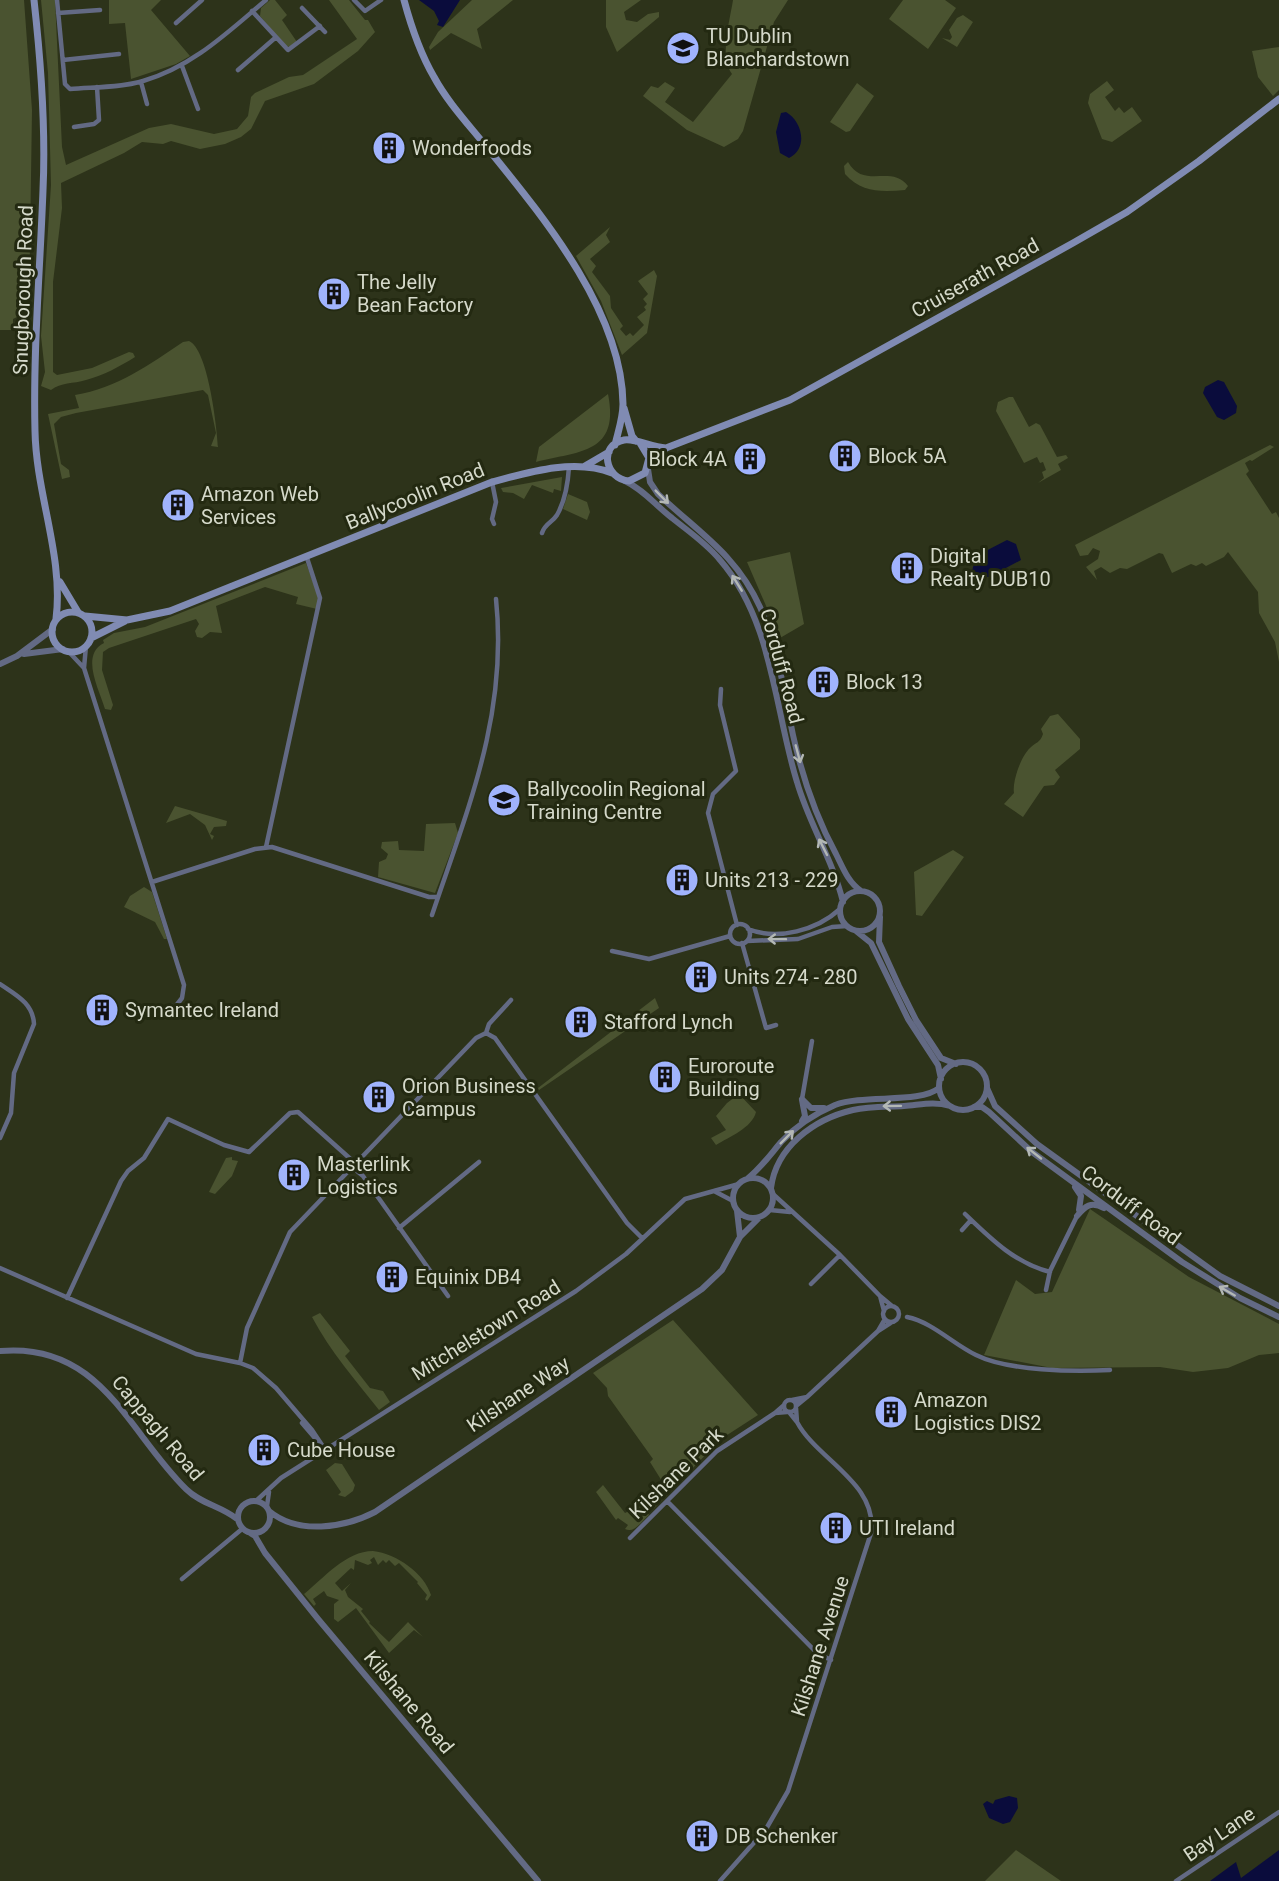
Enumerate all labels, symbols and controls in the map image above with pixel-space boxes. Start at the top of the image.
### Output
place label: TU Dublin Blanchardstown [706,24,850,71]
school or university icon: TU Dublin Blanchardstown [665,30,701,66]
building icon: Wonderfoods [371,130,407,166]
place label: Wonderfoods [412,136,532,160]
street label: Snugborough Road [8,205,38,375]
street label: Cruiserath Road [907,233,1043,323]
place label: The Jelly Bean Factory [357,270,474,317]
building icon: The Jelly Bean Factory [316,276,352,312]
building icon: Block 5A [827,438,863,474]
building icon: Block 4A [732,441,768,477]
place label: Block 5A [868,444,947,468]
place label: Block 4A [648,447,727,471]
street label: Ballycoolin Road [342,457,488,535]
place label: Amazon Web Services [201,482,319,529]
building icon: Amazon Web Services [160,487,196,523]
one-way arrow [654,489,669,504]
place label: Digital Realty DUB10 [930,544,1051,591]
building icon: Digital Realty DUB10 [889,550,925,586]
one-way arrow [730,575,742,592]
street label: Corduff Road [755,606,809,726]
building icon: Block 13 [805,664,841,700]
place label: Block 13 [846,670,923,694]
one-way arrow [793,744,804,763]
place label: Ballycoolin Regional Training Centre [527,777,706,824]
school or university icon: Ballycoolin Regional Training Centre [486,782,522,818]
one-way arrow [816,839,828,857]
building icon: Units 213 - 229 [664,862,700,898]
place label: Units 213 - 229 [705,868,839,892]
one-way arrow [768,933,788,945]
building icon: Units 274 - 280 [683,959,719,995]
place label: Units 274 - 280 [724,965,858,989]
building icon: Symantec Ireland [84,992,120,1028]
place label: Symantec Ireland [125,998,279,1022]
building icon: Stafford Lynch [563,1004,599,1040]
place label: Stafford Lynch [604,1010,733,1034]
place label: Euroroute Building [688,1054,774,1101]
building icon: Euroroute Building [647,1059,683,1095]
place label: Orion Business Campus [402,1074,536,1121]
building icon: Orion Business Campus [361,1079,397,1115]
one-way arrow [882,1101,902,1112]
one-way arrow [779,1130,794,1144]
one-way arrow [1026,1147,1042,1160]
place label: Masterlink Logistics [317,1152,411,1199]
building icon: Masterlink Logistics [276,1157,312,1193]
street label: Corduff Road [1077,1160,1185,1250]
building icon: Equinix DB4 [374,1259,410,1295]
place label: Equinix DB4 [415,1265,521,1289]
street label: Mitchelstown Road [407,1275,565,1385]
one-way arrow [1219,1284,1236,1296]
street label: Kilshane Way [462,1351,574,1437]
street label: Cappagh Road [107,1370,209,1486]
place label: Amazon Logistics DIS2 [914,1388,1041,1435]
building icon: Amazon Logistics DIS2 [873,1394,909,1430]
street label: Kilshane Park [624,1422,729,1524]
building icon: Cube House [246,1432,282,1468]
place label: Cube House [287,1438,395,1462]
building icon: UTI Ireland [818,1510,854,1546]
place label: UTI Ireland [859,1516,955,1540]
street label: Kilshane Avenue [786,1573,854,1719]
street label: Kilshane Road [359,1646,459,1758]
street label: Bay Lane [1179,1801,1259,1867]
building icon: DB Schenker [684,1818,720,1854]
place label: DB Schenker [725,1824,838,1848]

